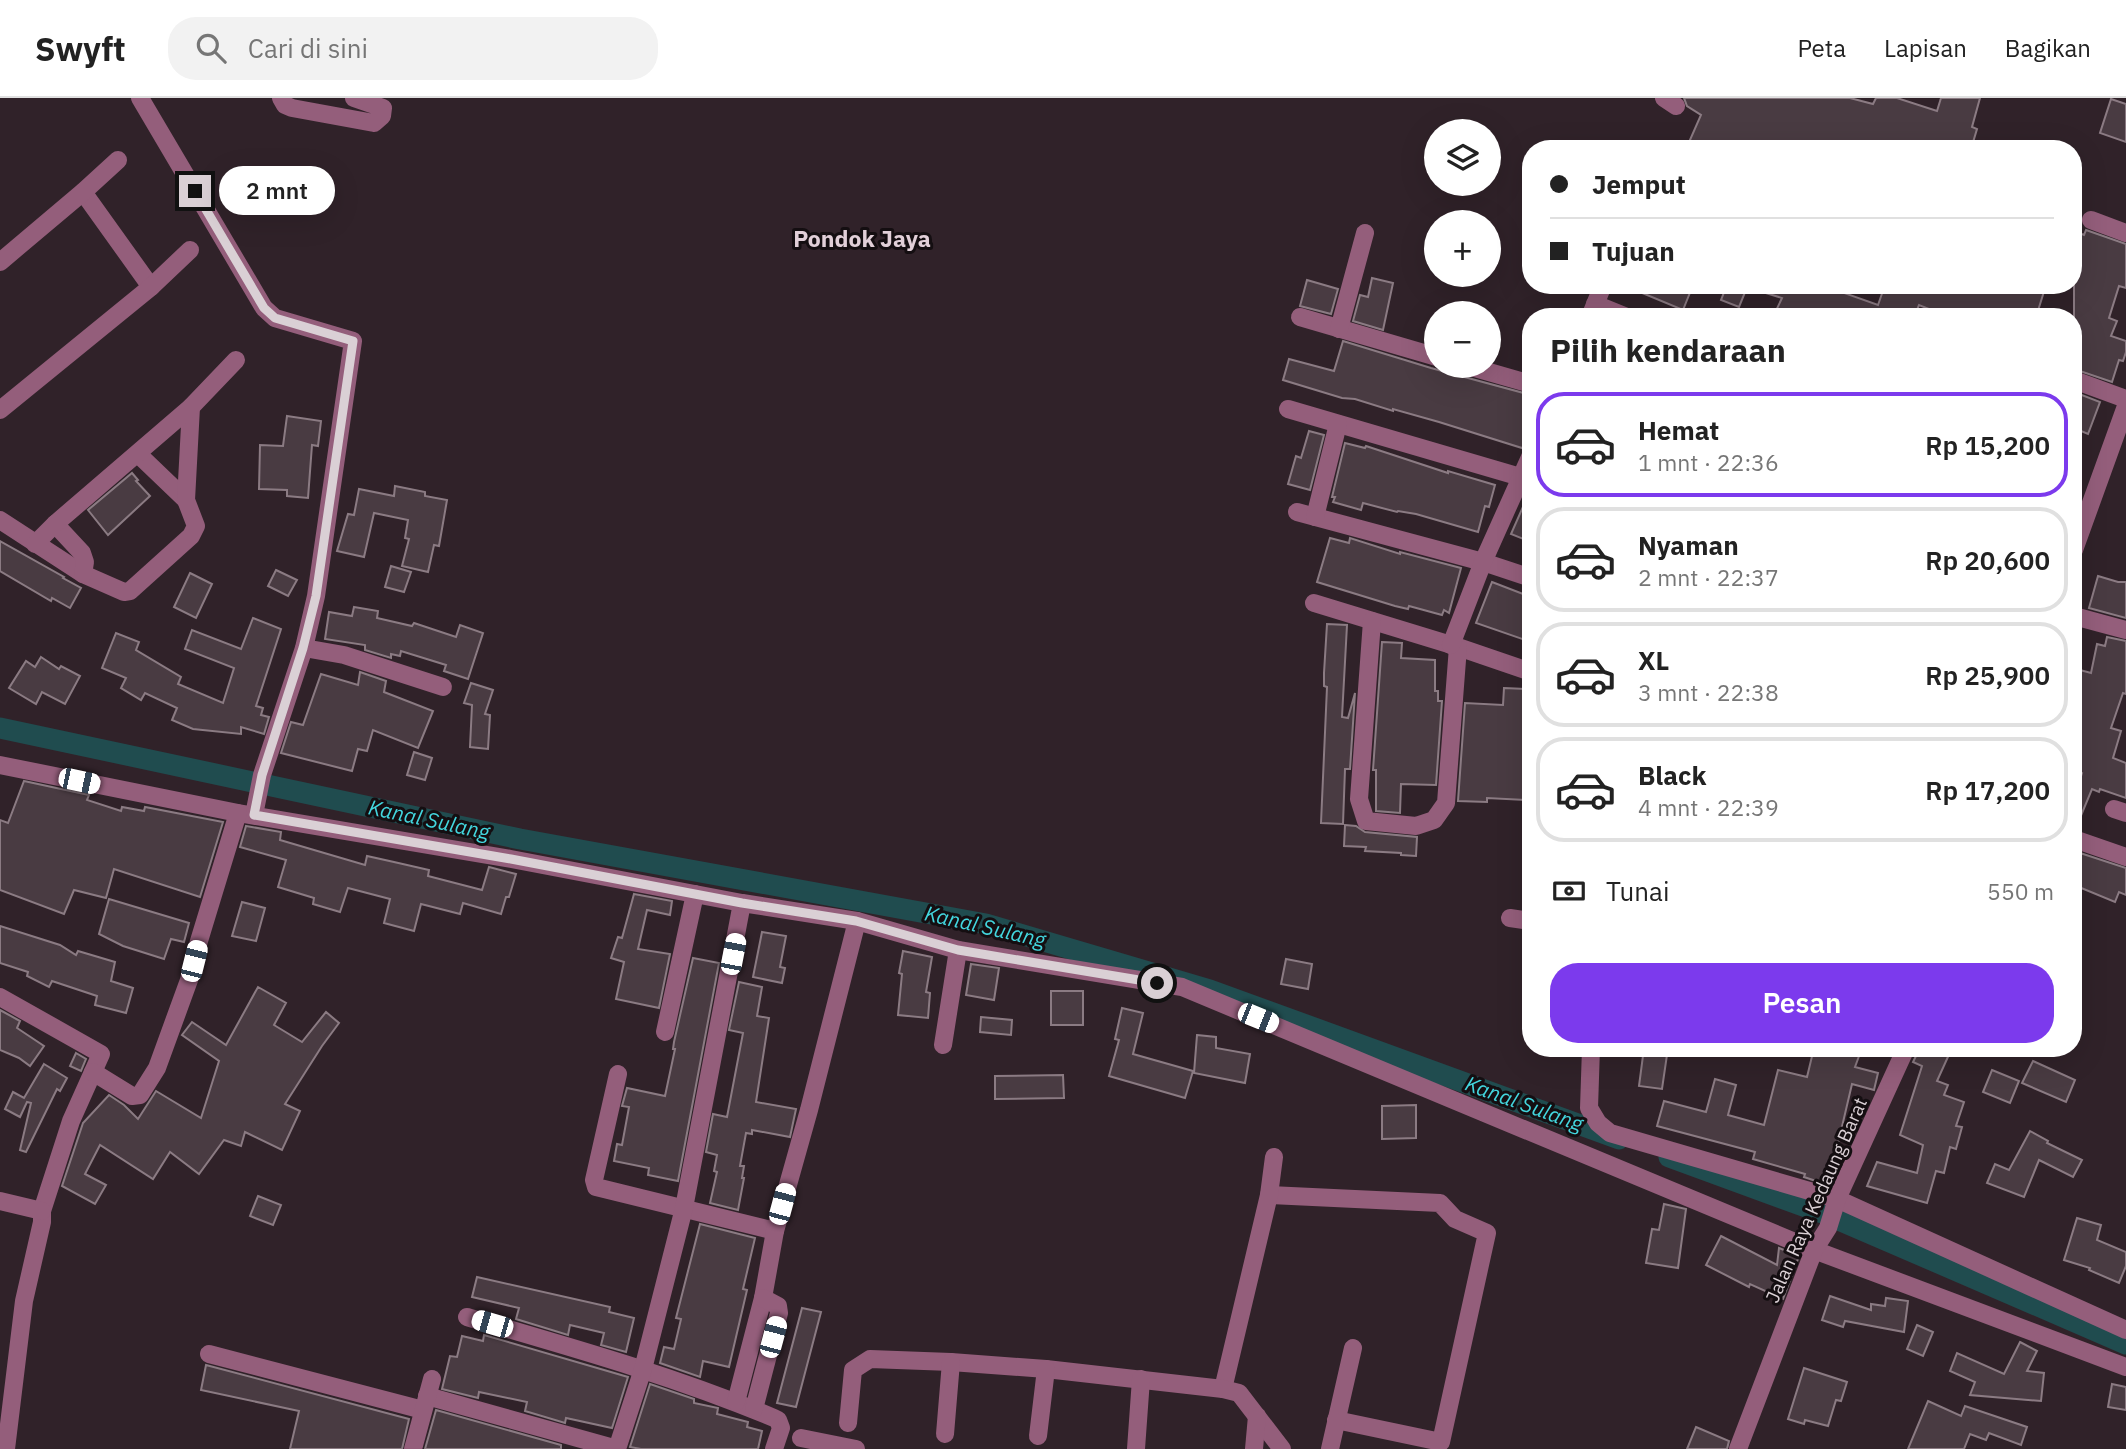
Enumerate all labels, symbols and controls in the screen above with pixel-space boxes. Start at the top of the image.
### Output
search box [168,17,658,80]
text: Swyft [35,27,126,70]
icon: search [192,29,230,67]
text: Cari di sini [248,31,368,65]
text: Peta [1798,32,1846,64]
text: Lapisan [1884,32,1967,64]
text: Bagikan [2005,32,2091,64]
map controls [1424,119,1501,378]
button: layers [1424,119,1501,196]
callout: 2 mnt [220,166,335,216]
text: Jemput [1592,167,1686,201]
route end [179,175,211,207]
text: 2 mnt [246,175,308,205]
button: + [1424,210,1501,287]
district label: Pondok Jaya [793,223,931,253]
text: Tujuan [1592,234,1675,268]
button: − [1424,301,1501,378]
text: Pilih kendaraan [1550,329,1786,371]
icon: car [1554,413,1617,476]
text: Hemat [1638,413,1719,447]
text: Rp 15,200 [1925,428,2050,462]
text: 1 mnt · 22:36 [1638,447,1779,477]
icon: car [1554,528,1617,591]
text: Nyaman [1638,528,1739,562]
text: Rp 20,600 [1925,543,2050,577]
text: 2 mnt · 22:37 [1638,562,1779,592]
icon: car [1554,643,1617,706]
text: XL [1638,643,1669,677]
text: Rp 25,900 [1925,658,2050,692]
text: 3 mnt · 22:38 [1638,677,1779,707]
icon: car [1554,758,1617,821]
text: Black [1638,758,1706,792]
car [57,766,102,796]
text: Rp 17,200 [1925,773,2050,807]
text: 4 mnt · 22:39 [1638,792,1779,822]
water label: Kanal Sulang [366,793,494,846]
icon: cash [1550,872,1588,910]
text: Tunai [1606,874,1670,908]
text: 550 m [1987,876,2054,906]
water label: Kanal Sulang [922,899,1050,954]
car [719,931,748,977]
car [179,938,210,984]
button: Pesan [1550,963,2054,1043]
route start [1141,967,1173,999]
car [1235,1000,1282,1036]
water label: Kanal Sulang [1462,1069,1588,1138]
street label: Jalan Raya Kedaung Barat [1760,1094,1872,1306]
car [767,1181,798,1227]
car [469,1308,516,1340]
car [758,1314,789,1360]

